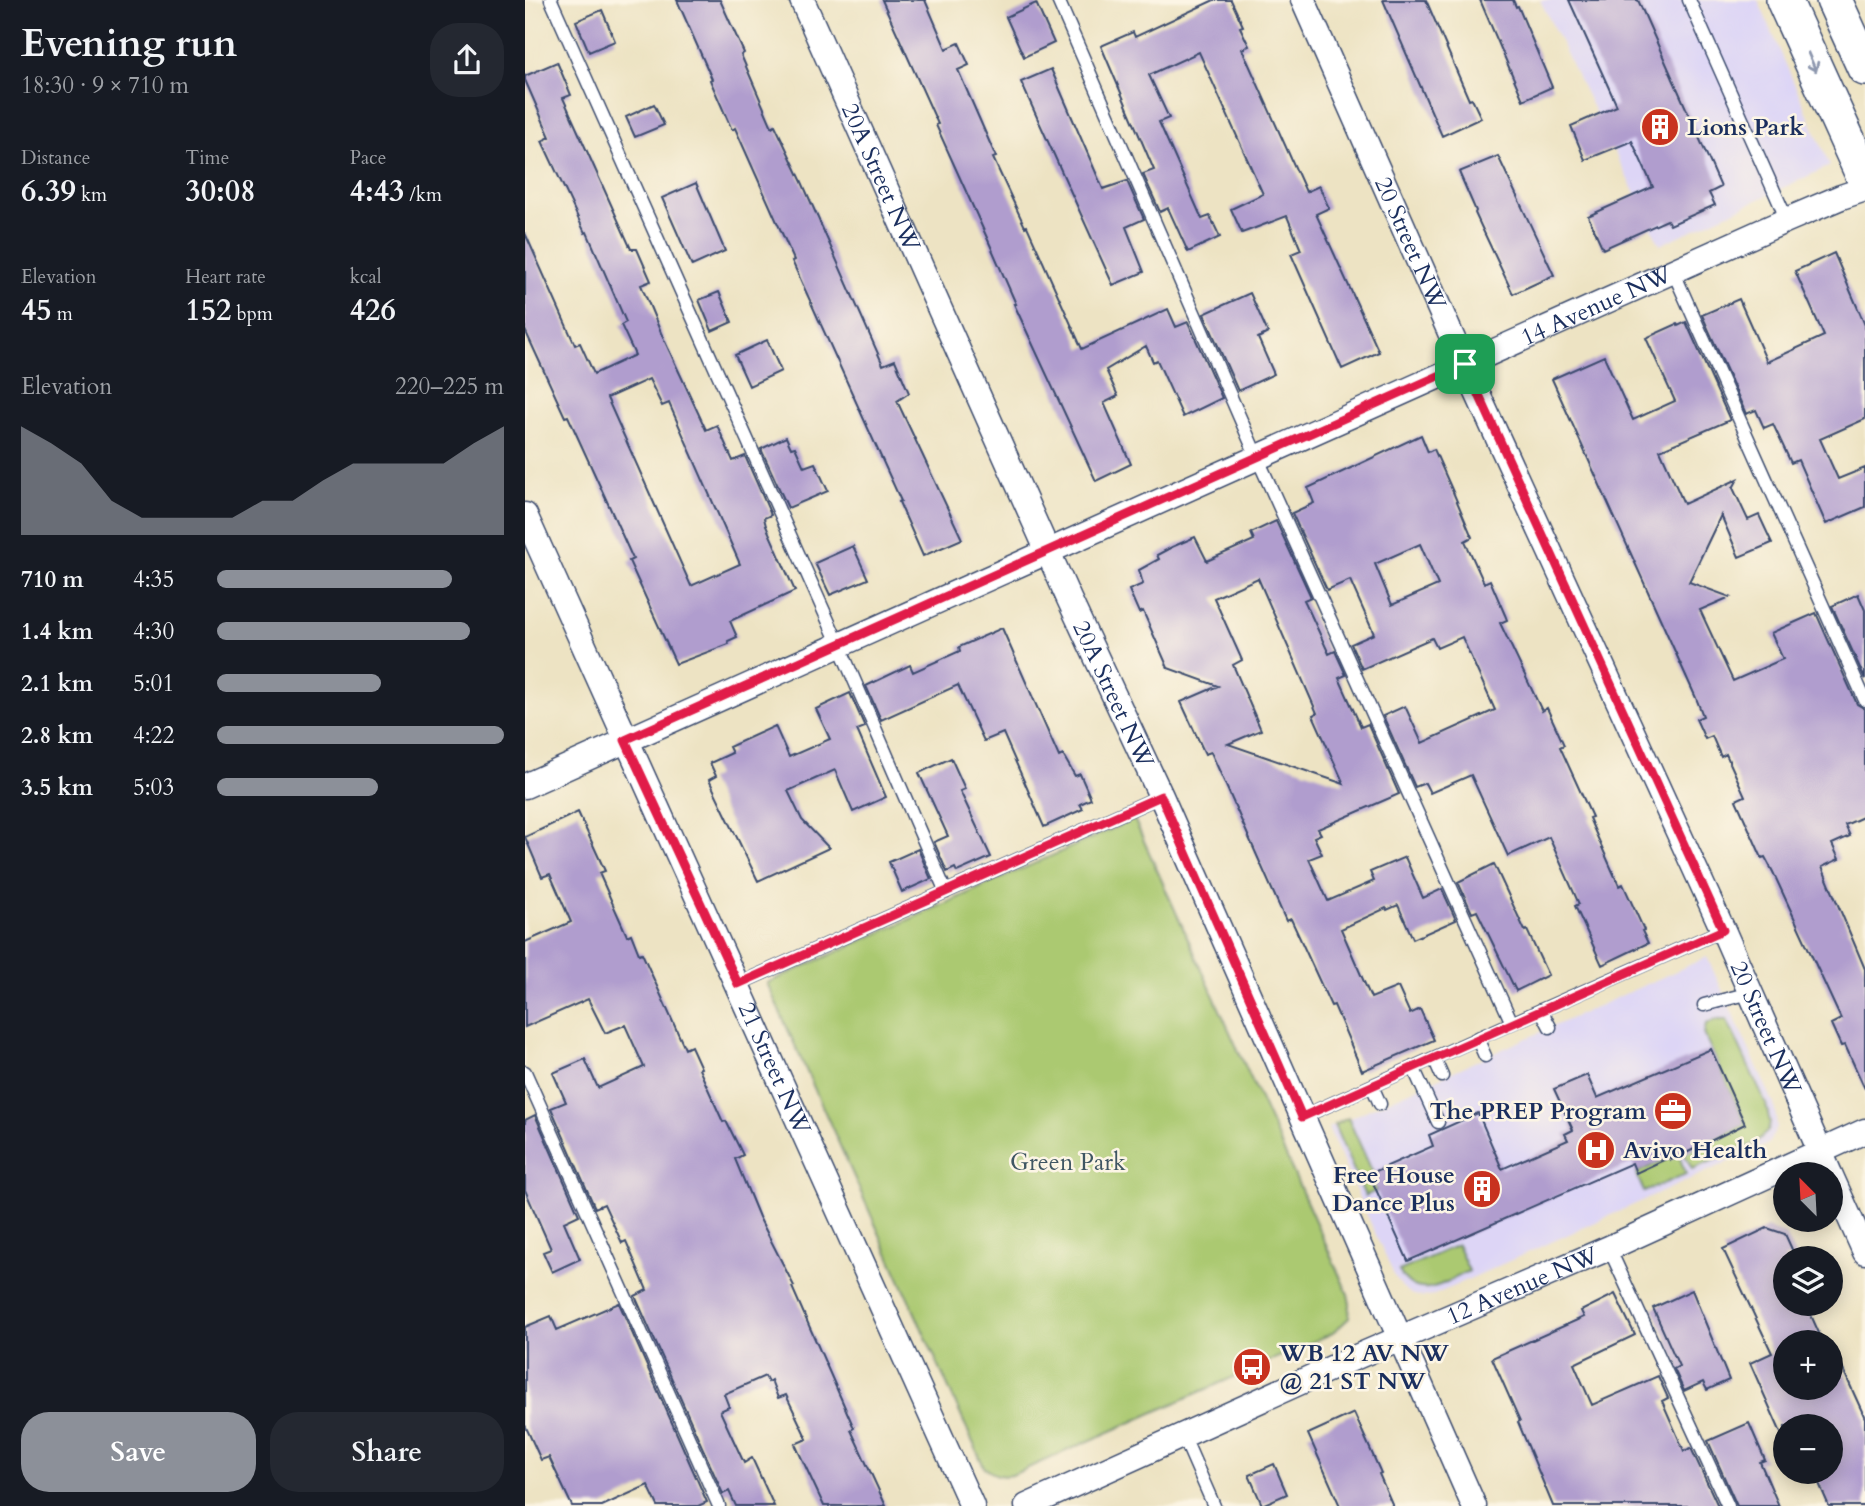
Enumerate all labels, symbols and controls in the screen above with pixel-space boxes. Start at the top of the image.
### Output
text: Evening run [21,18,237,70]
button: share [430,23,504,97]
one-way arrow [1806,51,1819,72]
text: 18:30 · 9 × 710 m [21,70,189,101]
street label: 20A Street NW [833,98,929,257]
building icon: Lions Park [1639,106,1681,148]
place label: Lions Park [1687,111,1804,144]
text: Distance [21,145,90,171]
text: Time [185,145,229,171]
text: Pace [350,145,386,171]
text: 6.39 [21,171,76,212]
text: 30:08 [185,171,256,212]
text: 4:43 [350,171,404,212]
street label: 20 Street NW [1367,172,1455,315]
text: km [76,182,107,208]
text: /km [404,182,442,208]
street label: 14 Avenue NW [1515,257,1677,354]
text: Elevation [21,264,96,290]
text: Heart rate [185,264,266,290]
text: kcal [350,264,382,290]
text: 45 [21,290,52,331]
text: 152 [185,290,231,331]
text: 426 [350,290,396,331]
text: m [52,301,73,327]
text: bpm [231,301,273,327]
pin [1435,334,1495,394]
icon: arrive [1446,345,1484,383]
text: Elevation [21,371,112,402]
text: 220–225 m [395,371,504,402]
text: 710 m [21,564,84,595]
text: 4:35 [133,564,174,595]
street label: 20A Street NW [1065,615,1162,774]
text: 1.4 km [21,616,93,647]
text: 4:30 [133,616,174,647]
text: 2.1 km [21,668,93,699]
text: 5:01 [133,668,174,699]
text: 2.8 km [21,720,93,751]
text: 4:22 [133,720,174,751]
text: 3.5 km [21,772,93,803]
text: 5:03 [133,772,174,803]
street label: 20 Street NW [1722,956,1810,1100]
street label: 21 Street NW [730,997,819,1140]
office icon: The PREP Program [1652,1090,1694,1132]
place label: The PREP Program [1429,1095,1647,1128]
hospital icon: Avivo Health [1575,1129,1617,1171]
place label: Avivo Health [1623,1134,1767,1167]
park label: Green Park [1010,1146,1126,1179]
place label: Free House Dance Plus [1332,1159,1455,1220]
north arrow [1773,1162,1843,1232]
map controls [1773,1162,1843,1484]
building icon: Free House Dance Plus [1461,1168,1503,1210]
street label: 12 Avenue NW [1441,1238,1604,1333]
button: layers [1773,1246,1843,1316]
button: + [1773,1330,1843,1400]
place label: WB 12 AV NW @ 21 ST NW [1278,1337,1449,1398]
bus stop icon: WB 12 AV NW @ 21 ST NW [1231,1346,1273,1388]
button: Save [21,1412,256,1492]
button: Share [270,1412,504,1492]
button: − [1773,1414,1843,1484]

